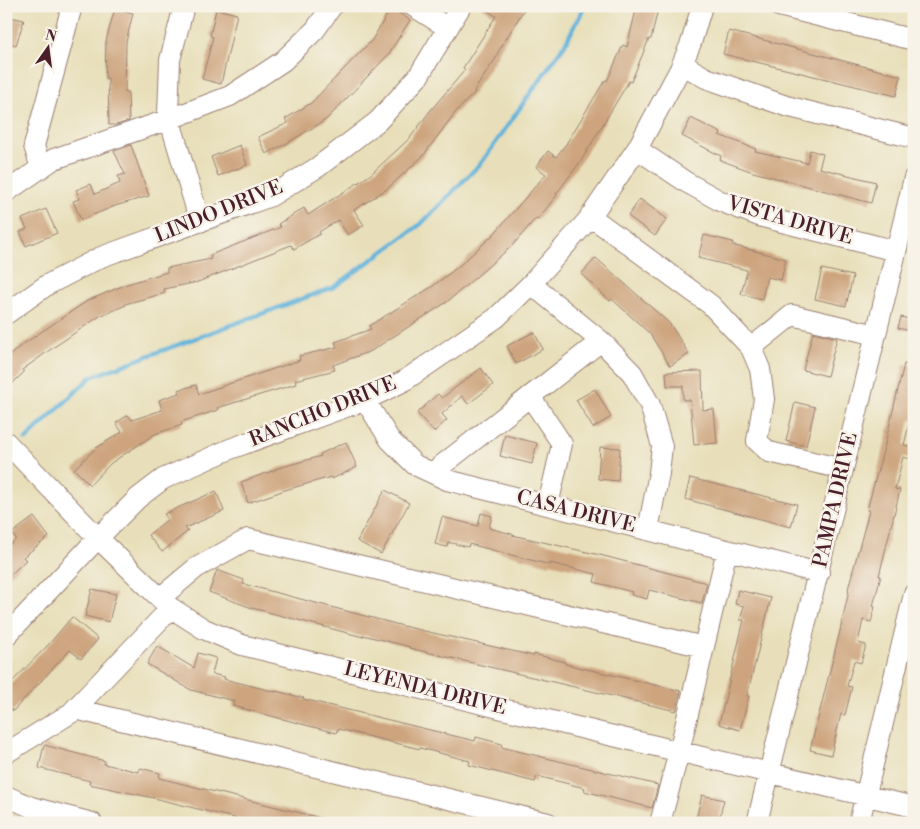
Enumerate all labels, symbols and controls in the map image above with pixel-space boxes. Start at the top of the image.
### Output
north arrow [22,22,72,72]
text: N [43,26,58,46]
street label: LINDO DRIVE [151,175,287,249]
street label: VISTA DRIVE [723,191,856,251]
street label: RANCHO DRIVE [246,371,400,453]
street label: PAMPA DRIVE [808,430,864,570]
street label: CASA DRIVE [514,485,638,539]
street label: LEYENDA DRIVE [341,657,509,721]

